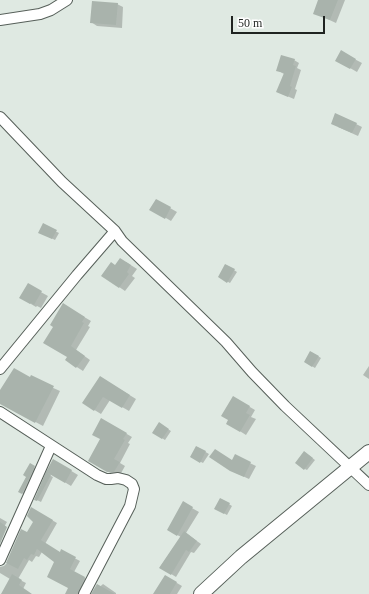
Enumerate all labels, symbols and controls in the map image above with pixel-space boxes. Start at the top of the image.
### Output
scale bar [233,8,327,34]
text: 50 m [238,16,262,30]

